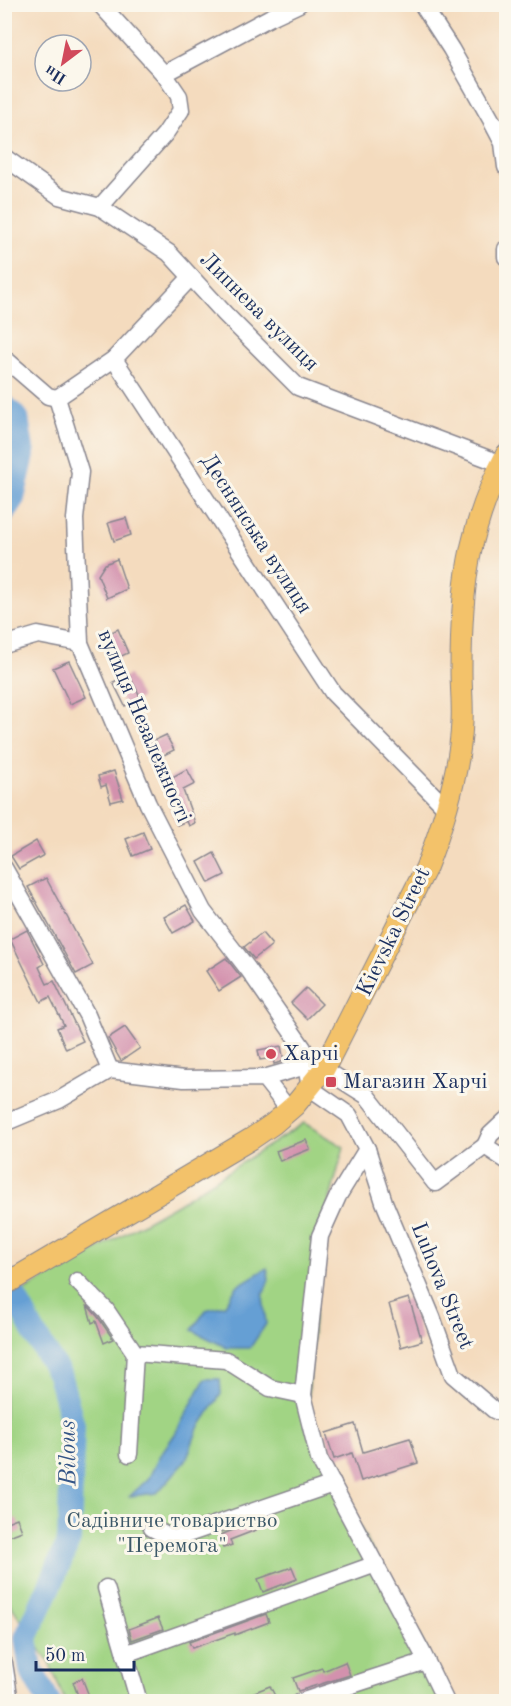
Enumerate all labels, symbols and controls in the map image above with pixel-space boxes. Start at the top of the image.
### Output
north arrow [33,33,93,93]
text: Пн [43,61,70,87]
street label: Липнева вулиця [195,248,323,376]
street label: Деснянська вулиця [196,450,316,618]
street label: вулиця Незалежності [93,626,195,826]
street label: Kievska Street [353,864,435,1000]
place label: Харчі [283,1043,339,1065]
marker: Харчі [264,1047,278,1061]
place label: Магазин Харчі [343,1071,487,1093]
marker: Магазин Харчі [324,1075,338,1089]
street label: Luhova Street [407,1219,477,1353]
water label: Bilous [56,1420,82,1487]
park label: Садівниче товариство "Перемога" [66,1510,278,1557]
scale bar [36,1634,134,1672]
text: 50 m [45,1647,85,1665]

